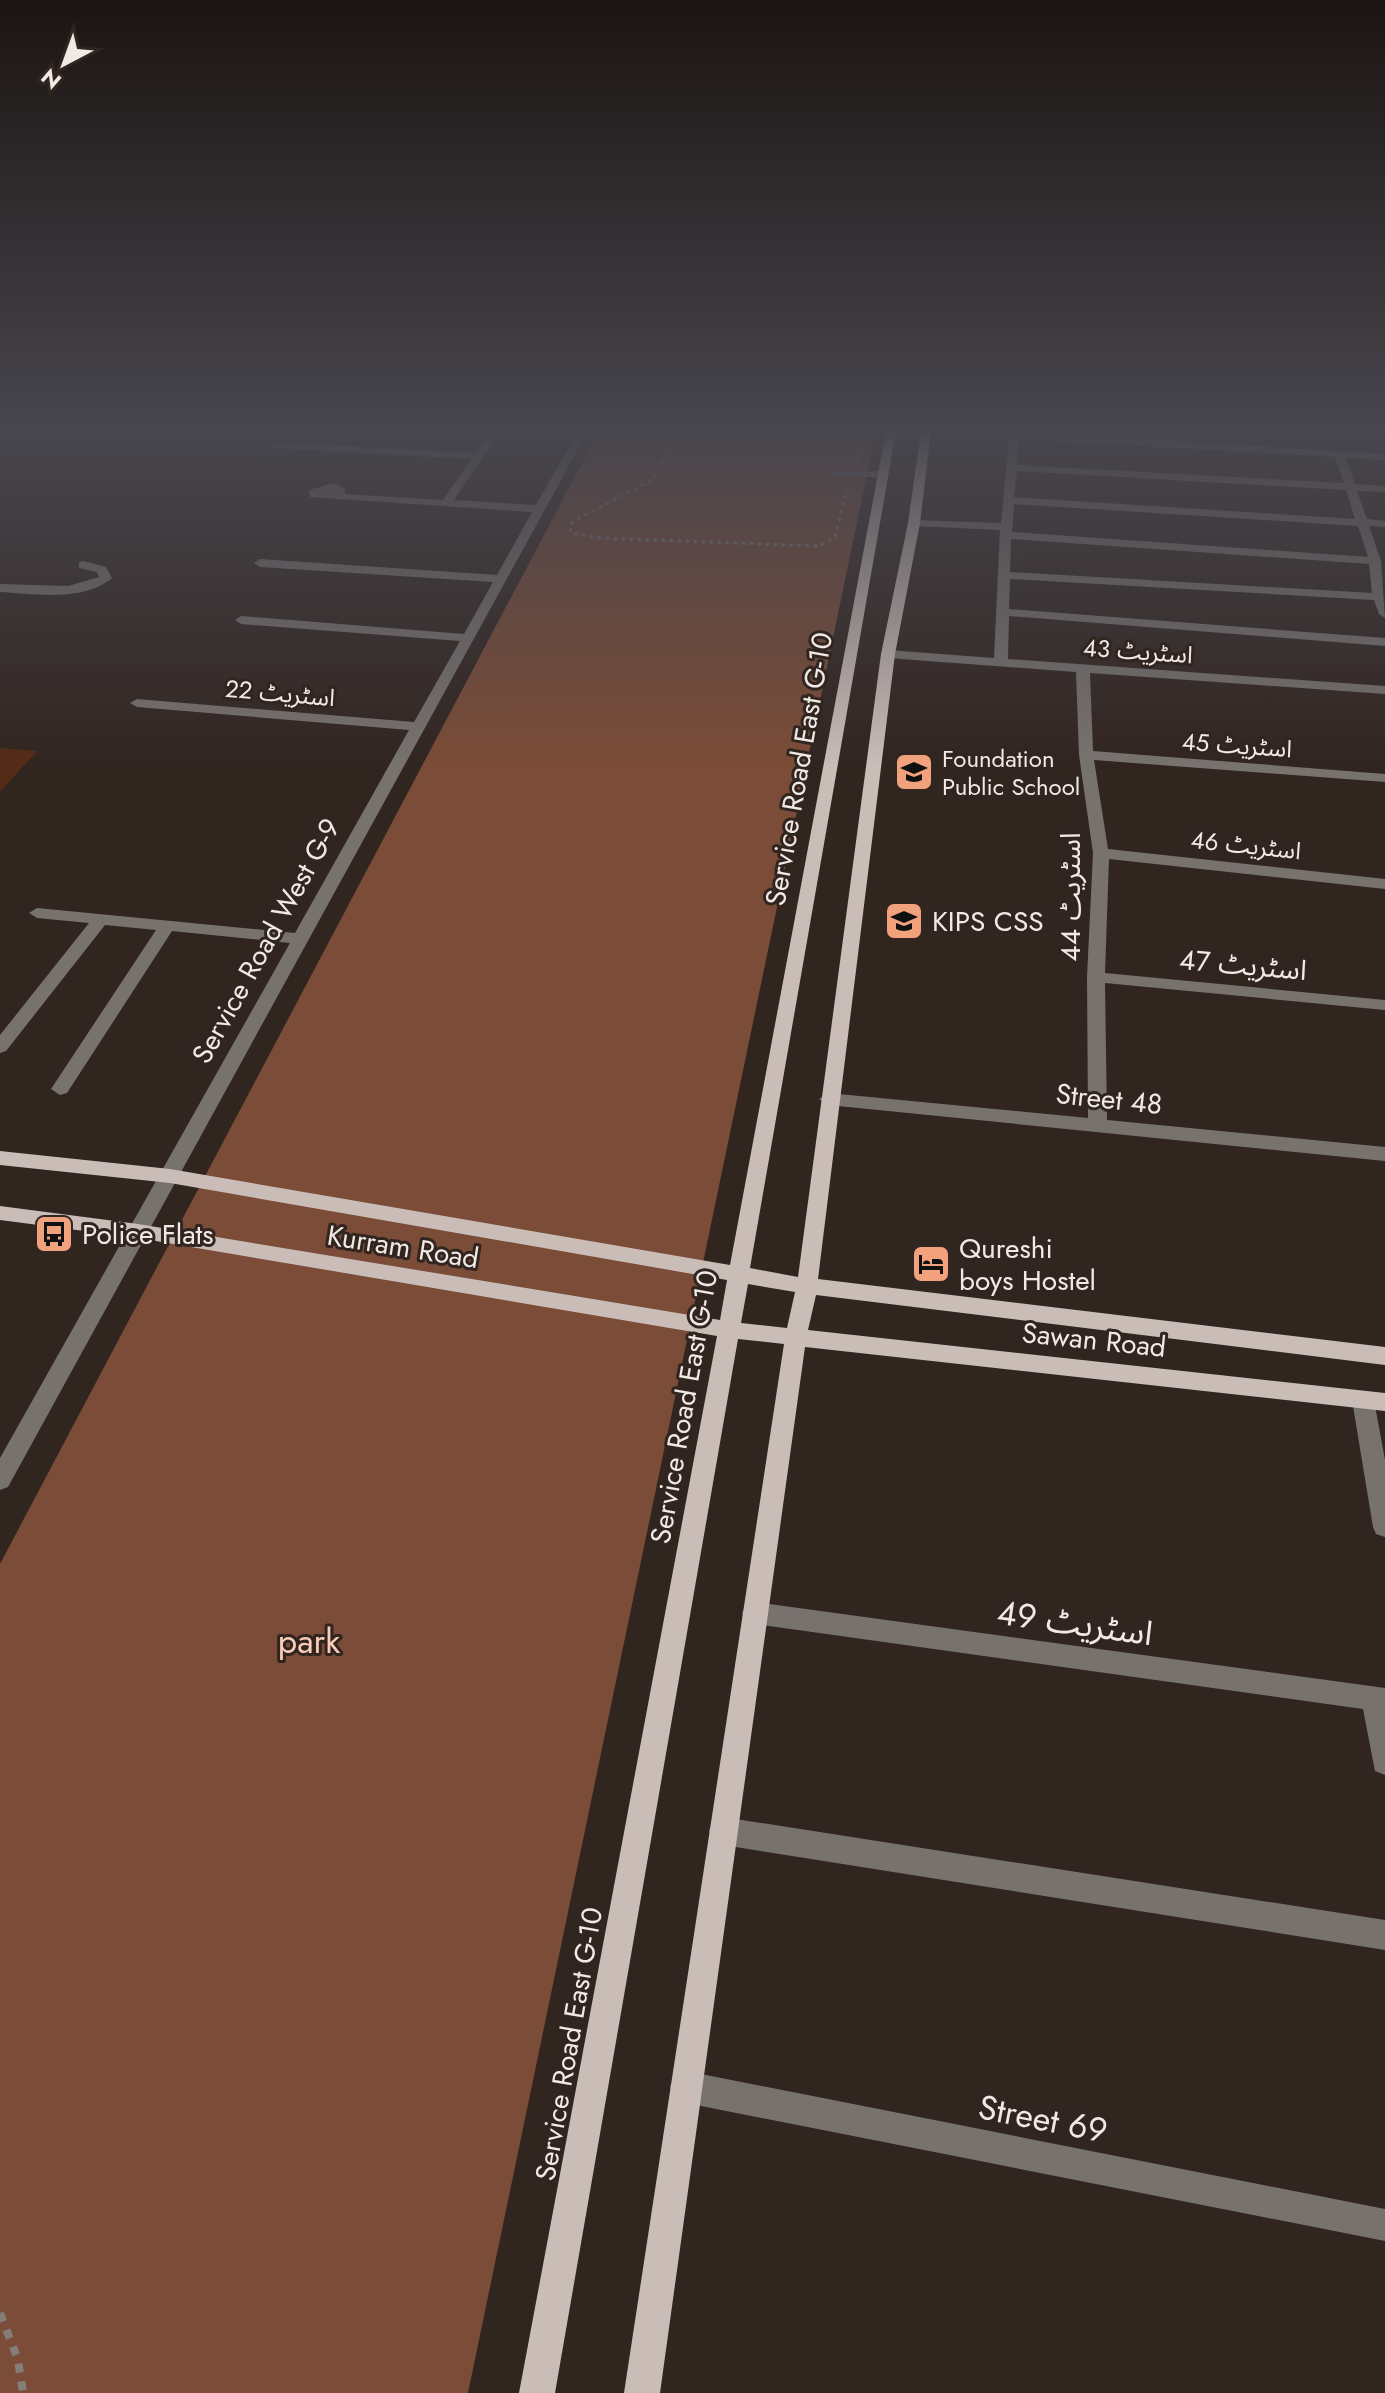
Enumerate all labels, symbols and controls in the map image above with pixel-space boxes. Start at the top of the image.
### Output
north arrow [24,24,104,104]
text: N [34,61,68,97]
street label: Service Road East G-10 [755,629,843,909]
street label: اسٹریٹ 43 [1082,630,1194,672]
street label: اسٹریٹ 22 [224,671,336,715]
street label: اسٹریٹ 45 [1181,724,1293,766]
place label: Foundation Public School [942,741,1080,804]
school or university icon: Foundation Public School [893,751,935,793]
street label: Service Road West G-9 [181,811,351,1071]
street label: اسٹریٹ 46 [1189,822,1303,868]
street label: اسٹریٹ 44 [1050,832,1091,962]
school or university icon: KIPS CSS [883,900,925,942]
place label: KIPS CSS [932,901,1044,942]
street label: اسٹریٹ 47 [1178,939,1308,991]
street label: Street 48 [1054,1073,1164,1125]
bus stop icon: Police Flats [33,1213,75,1255]
place label: Police Flats [82,1214,214,1255]
street label: Kurram Road [324,1215,482,1279]
place label: Qureshi boys Hostel [959,1228,1096,1301]
hotel icon: Qureshi boys Hostel [910,1243,952,1285]
street label: Service Road East G-10 [640,1267,728,1547]
street label: Sawan Road [1020,1312,1168,1368]
street label: اسٹریٹ 49 [994,1588,1156,1658]
park label: park [278,1617,340,1666]
street label: Service Road East G-10 [525,1904,613,2184]
street label: Street 69 [974,2082,1112,2156]

